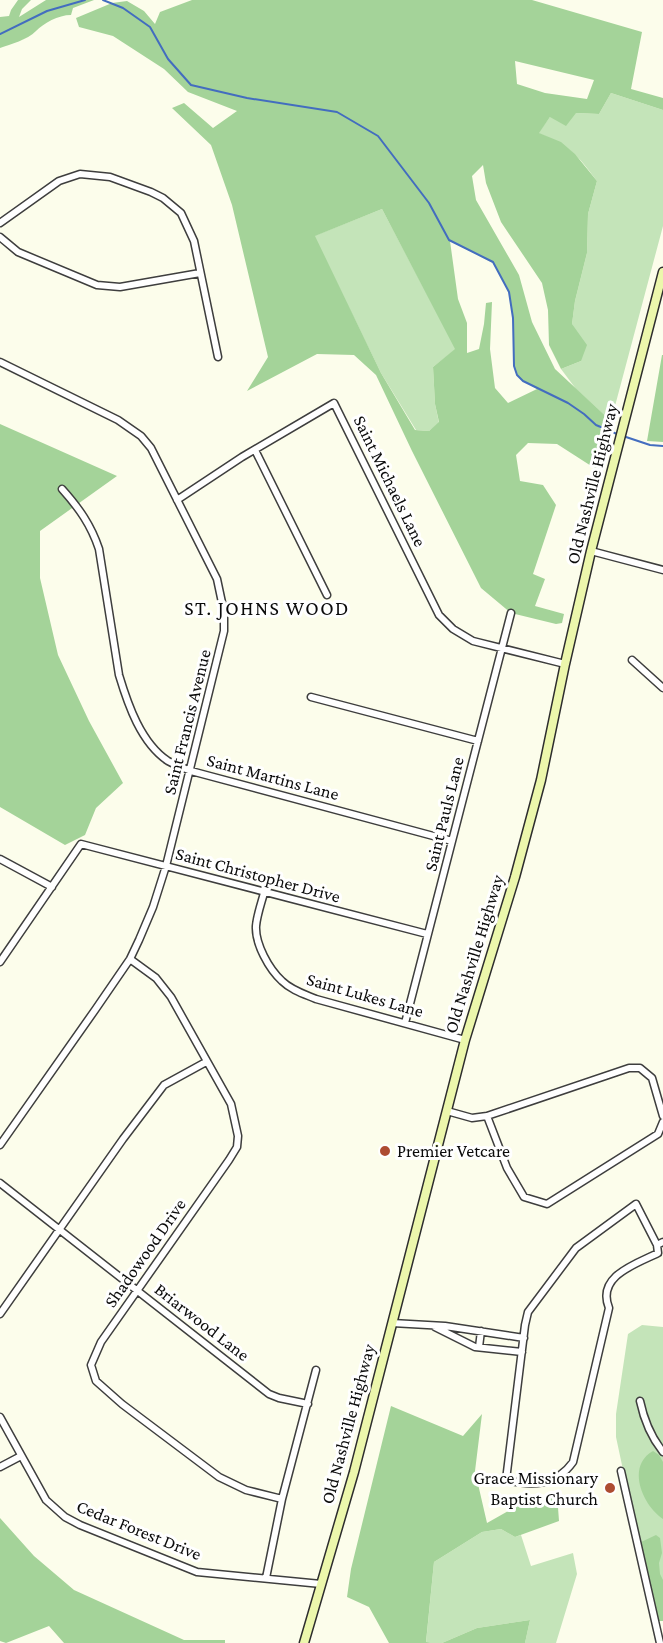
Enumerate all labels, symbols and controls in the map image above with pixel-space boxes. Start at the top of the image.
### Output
street label: Old Nashville Highway [562,401,622,566]
street label: Saint Michaels Lane [350,412,430,550]
district label: ST. JOHNS WOOD [184,597,350,620]
street label: Saint Francis Avenue [159,647,215,797]
street label: Saint Martins Lane [205,750,341,804]
street label: Saint Pauls Lane [420,755,468,873]
street label: Saint Christopher Drive [173,843,343,907]
street label: Old Nashville Highway [440,872,508,1036]
street label: Saint Lukes Lane [304,969,426,1021]
place label: Premier Vetcare [397,1141,510,1161]
marker: Premier Vetcare [378,1144,392,1158]
street label: Shadowood Drive [100,1195,190,1311]
street label: Briarwood Lane [151,1279,253,1365]
street label: Old Nashville Highway [317,1341,379,1506]
place label: Grace Missionary Baptist Church [473,1468,599,1509]
marker: Grace Missionary Baptist Church [603,1481,617,1495]
street label: Cedar Forest Drive [74,1496,204,1564]

